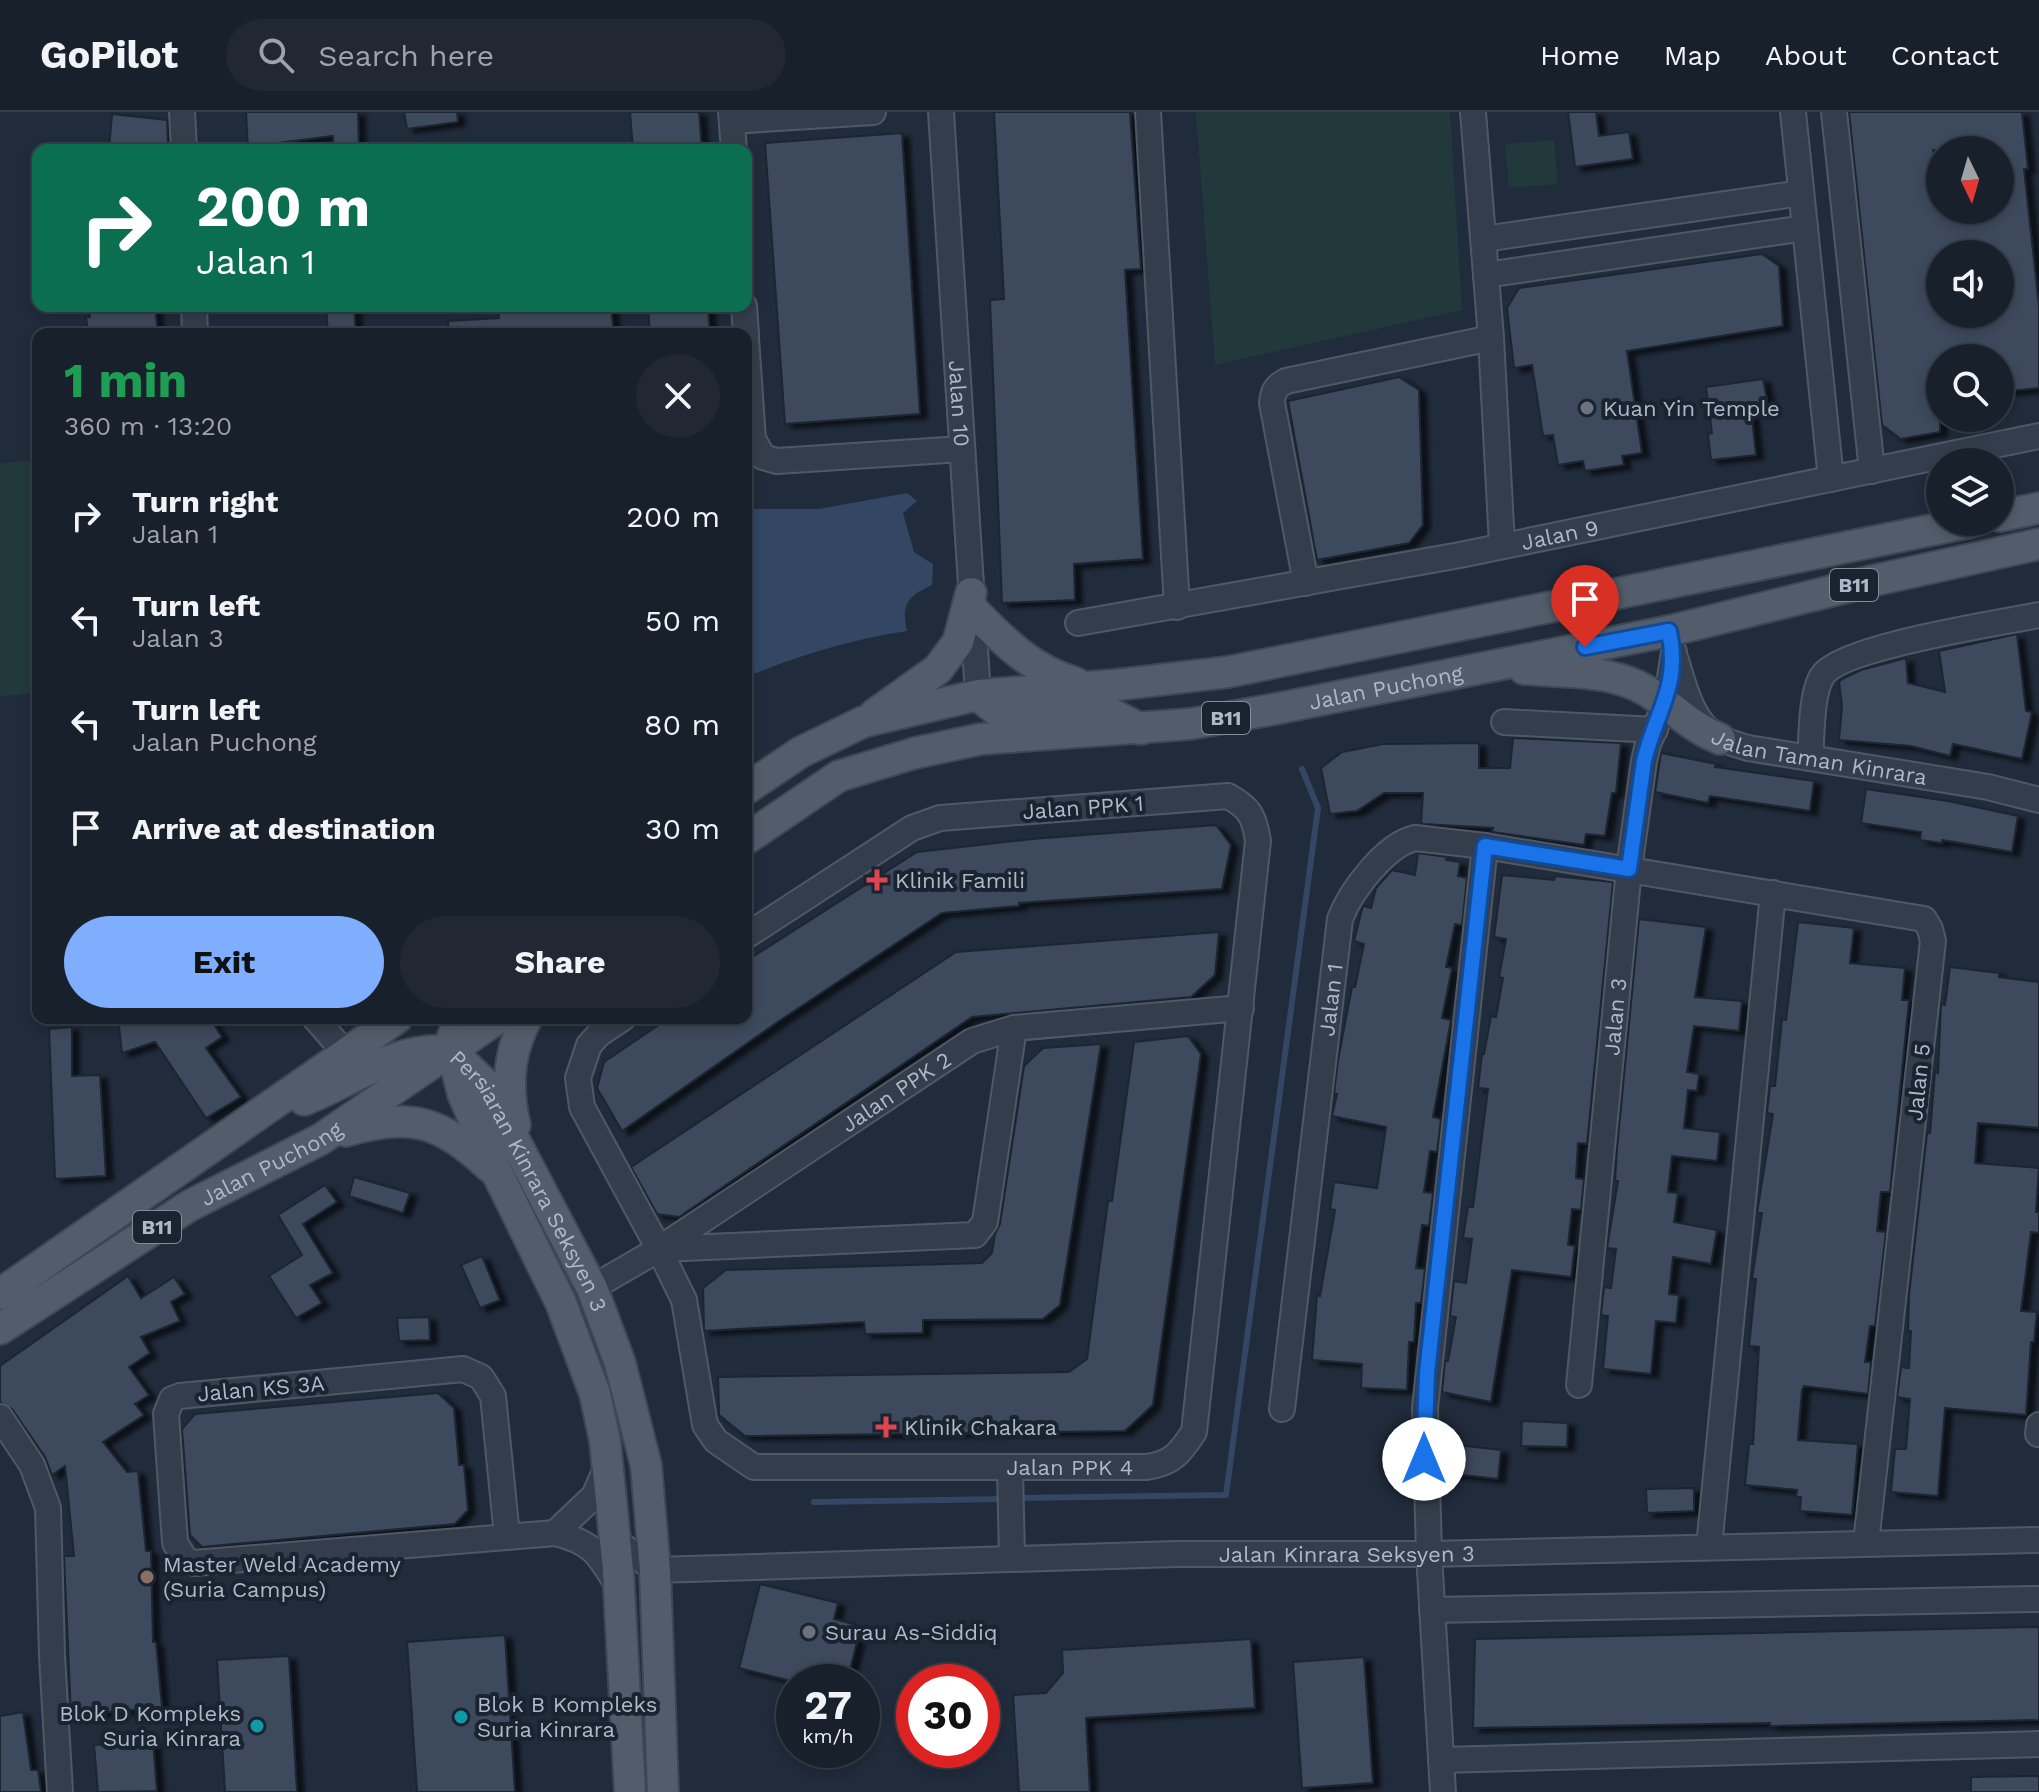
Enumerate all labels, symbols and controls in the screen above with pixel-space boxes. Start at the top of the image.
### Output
search box [226,19,786,91]
text: GoPilot [40,33,178,77]
icon: search [254,33,298,77]
text: Search here [318,38,494,73]
text: Home [1540,39,1620,72]
text: Map [1664,39,1721,72]
text: About [1765,39,1847,72]
text: Contact [1891,39,1999,72]
north arrow [1926,136,2014,224]
map controls [1926,136,2014,536]
text: 200 m [196,174,370,240]
icon: right [64,176,168,280]
button: sound [1926,240,2014,328]
text: Jalan 1 [196,241,315,283]
button: search [1926,344,2014,432]
text: 1 min [64,352,187,409]
button: close [636,354,720,438]
street label: Jalan 10 [944,359,974,447]
place label: Kuan Yin Temple [1603,396,1780,421]
marker: Kuan Yin Temple [1578,399,1596,417]
text: 360 m · 13:20 [64,411,232,441]
button: layers [1926,448,2014,536]
text: Turn right [132,484,278,519]
icon: right [64,494,108,538]
text: 200 m [626,499,720,534]
street label: Jalan 9 [1519,515,1601,555]
text: Jalan 1 [132,519,218,549]
pin [1551,565,1619,647]
road number: B11 [1830,569,1878,601]
icon: arrive [1563,577,1607,621]
text: Turn left [132,588,260,623]
icon: left [64,598,108,642]
text: 50 m [645,603,720,638]
text: Jalan 3 [132,623,224,653]
street label: Jalan Puchong [1307,660,1465,715]
text: Turn left [132,692,260,727]
icon: left [64,702,108,746]
road number: B11 [1202,702,1250,734]
text: 80 m [644,707,720,742]
street label: Jalan Taman Kinrara [1707,724,1929,790]
text: Jalan Puchong [132,727,317,757]
street label: Jalan PPK 1 [1022,791,1144,824]
icon: arrive [64,806,108,850]
text: Arrive at destination [132,811,436,846]
text: 30 m [645,811,720,846]
place label: Klinik Famili [895,868,1025,893]
marker: Klinik Famili [866,869,888,891]
button: Exit [64,916,384,1008]
button: Share [400,916,720,1008]
street label: Jalan 1 [1314,962,1348,1038]
street label: Jalan 3 [1599,977,1631,1057]
street label: Jalan 5 [1902,1042,1935,1122]
street label: Persiaran Kinrara Seksyen 3 [445,1045,612,1315]
street label: Jalan PPK 2 [837,1047,956,1137]
street label: Jalan Puchong [196,1116,347,1211]
road number: B11 [133,1211,181,1243]
street label: Jalan KS 3A [196,1370,326,1407]
place label: Klinik Chakara [904,1415,1057,1440]
marker: Klinik Chakara [875,1416,897,1438]
position arrow [1382,1417,1466,1501]
street label: Jalan PPK 4 [1006,1455,1133,1480]
street label: Jalan Kinrara Seksyen 3 [1219,1541,1475,1567]
place label: Master Weld Academy (Suria Campus) [163,1552,402,1602]
marker: Master Weld Academy (Suria Campus) [138,1568,156,1586]
place label: Surau As-Siddiq [825,1620,998,1645]
marker: Surau As-Siddiq [800,1623,818,1641]
speed limit sign: 30 [896,1664,1000,1768]
text: 27 [804,1682,852,1729]
place label: Blok B Kompleks Suria Kinrara [477,1692,657,1742]
place label: Blok D Kompleks Suria Kinrara [59,1701,241,1751]
marker: Blok B Kompleks Suria Kinrara [452,1708,470,1726]
marker: Blok D Kompleks Suria Kinrara [248,1717,266,1735]
text: km/h [802,1724,854,1748]

